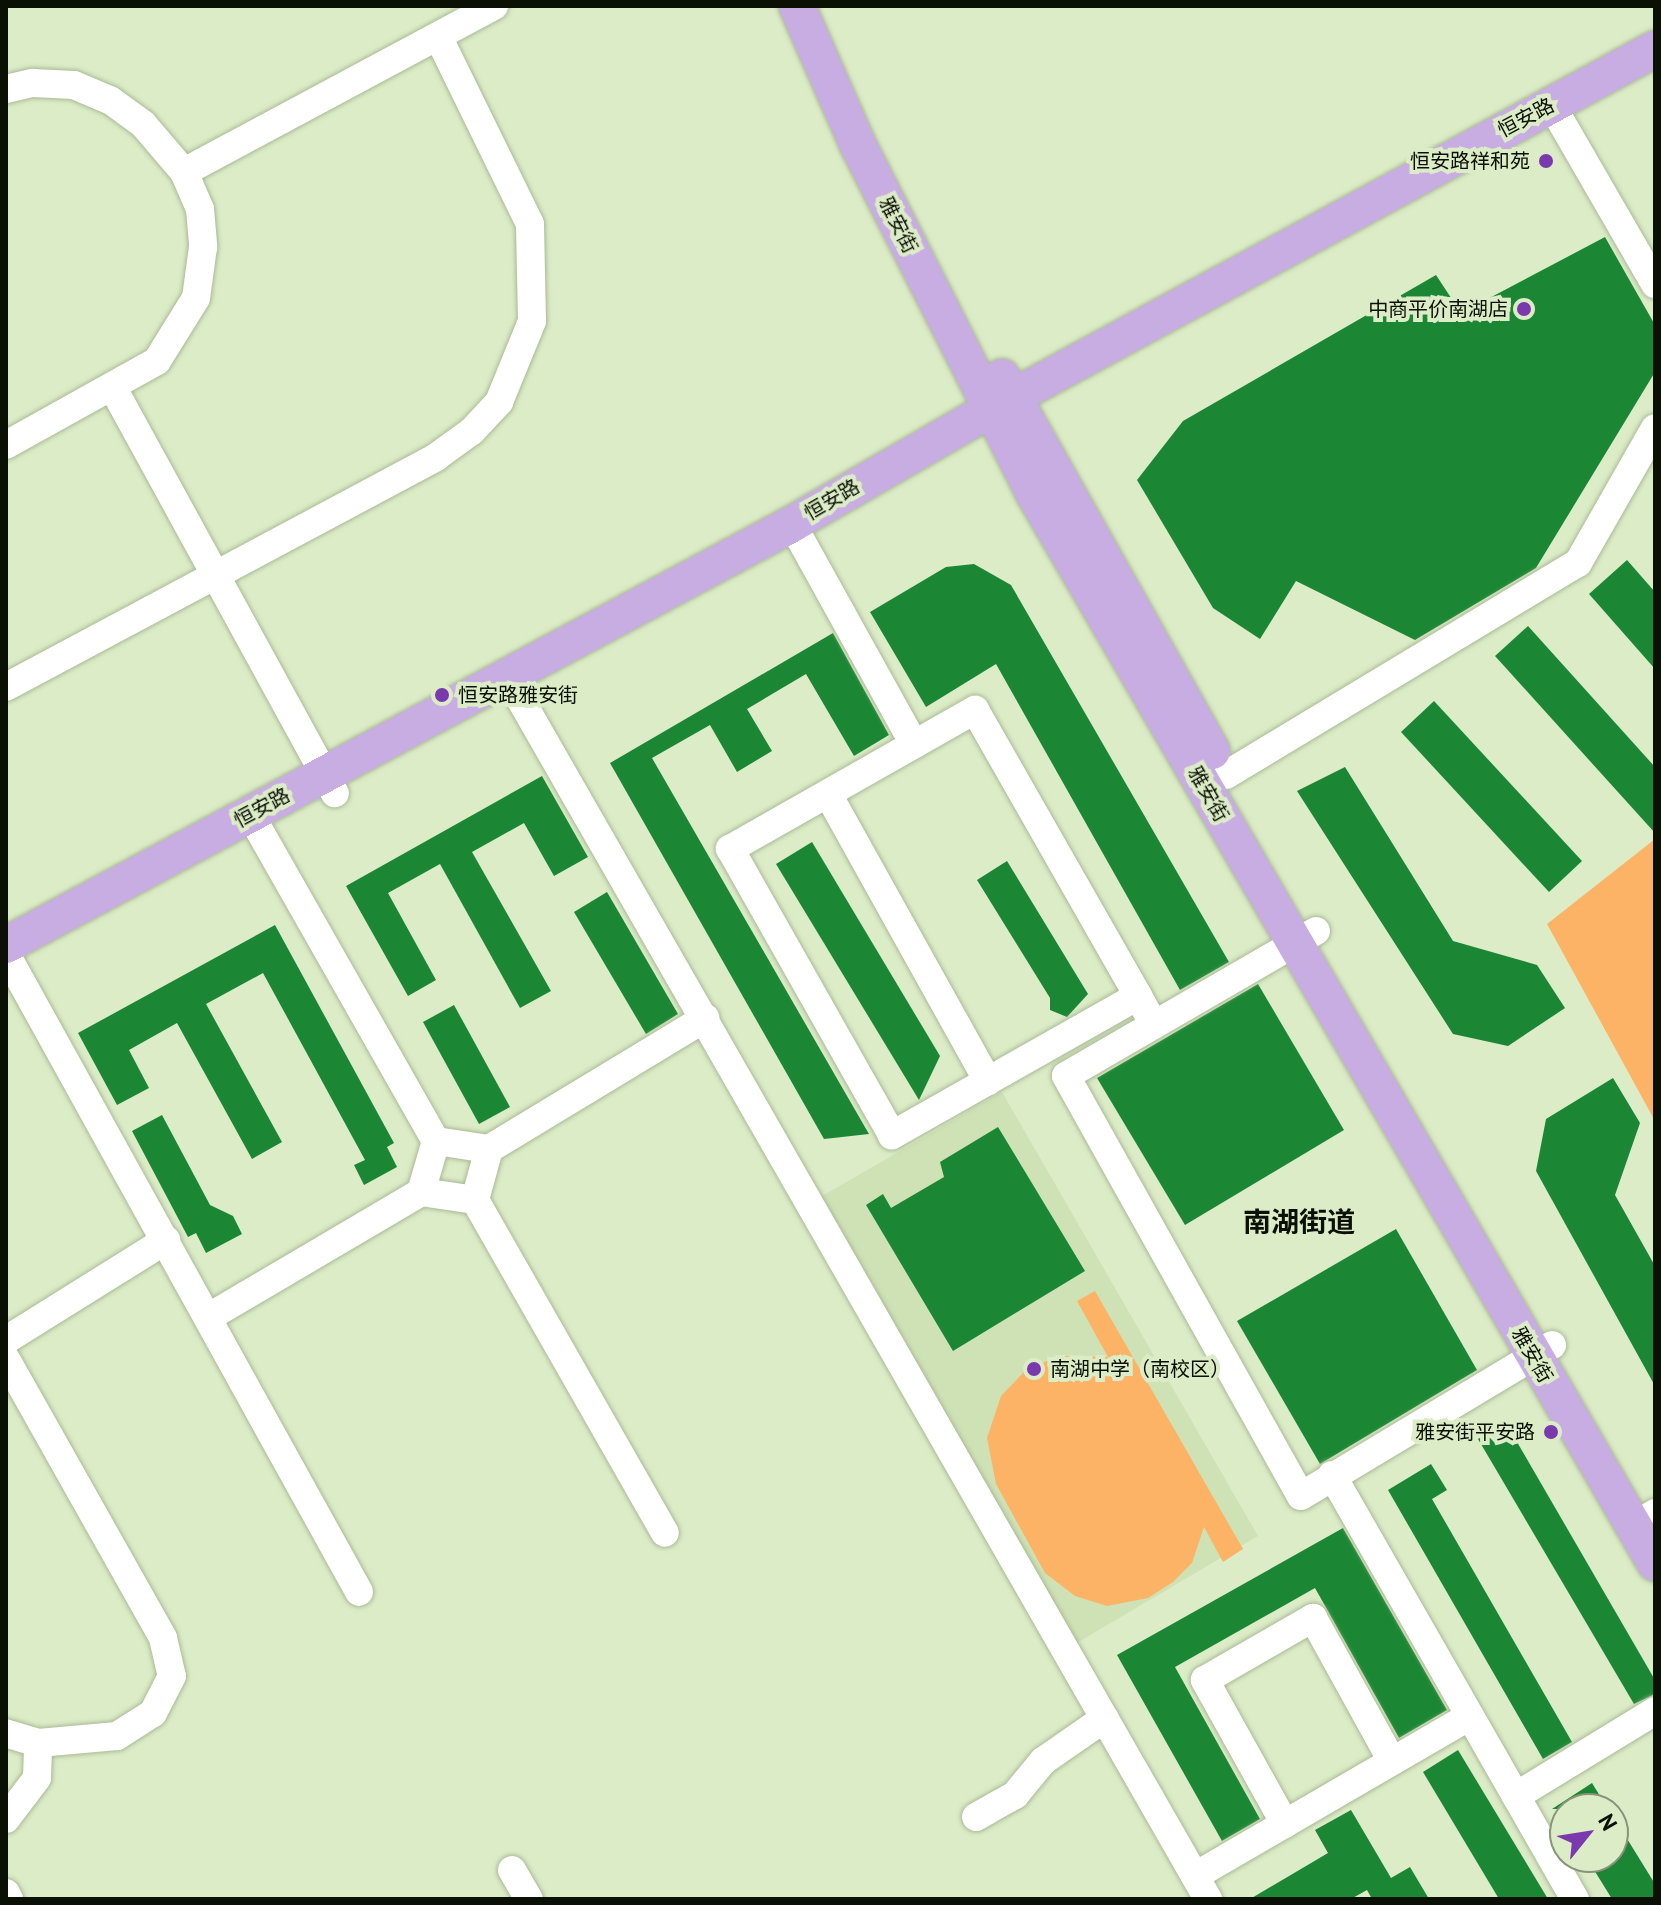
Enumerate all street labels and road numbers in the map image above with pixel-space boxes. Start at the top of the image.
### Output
street label: 恒安路 [1494,93,1558,143]
street label: 雅安街 [874,193,922,257]
street label: 恒安路 [800,475,864,525]
street label: 雅安街 [1183,762,1233,826]
street label: 恒安路 [230,783,294,833]
street label: 雅安街 [1507,1323,1557,1387]

